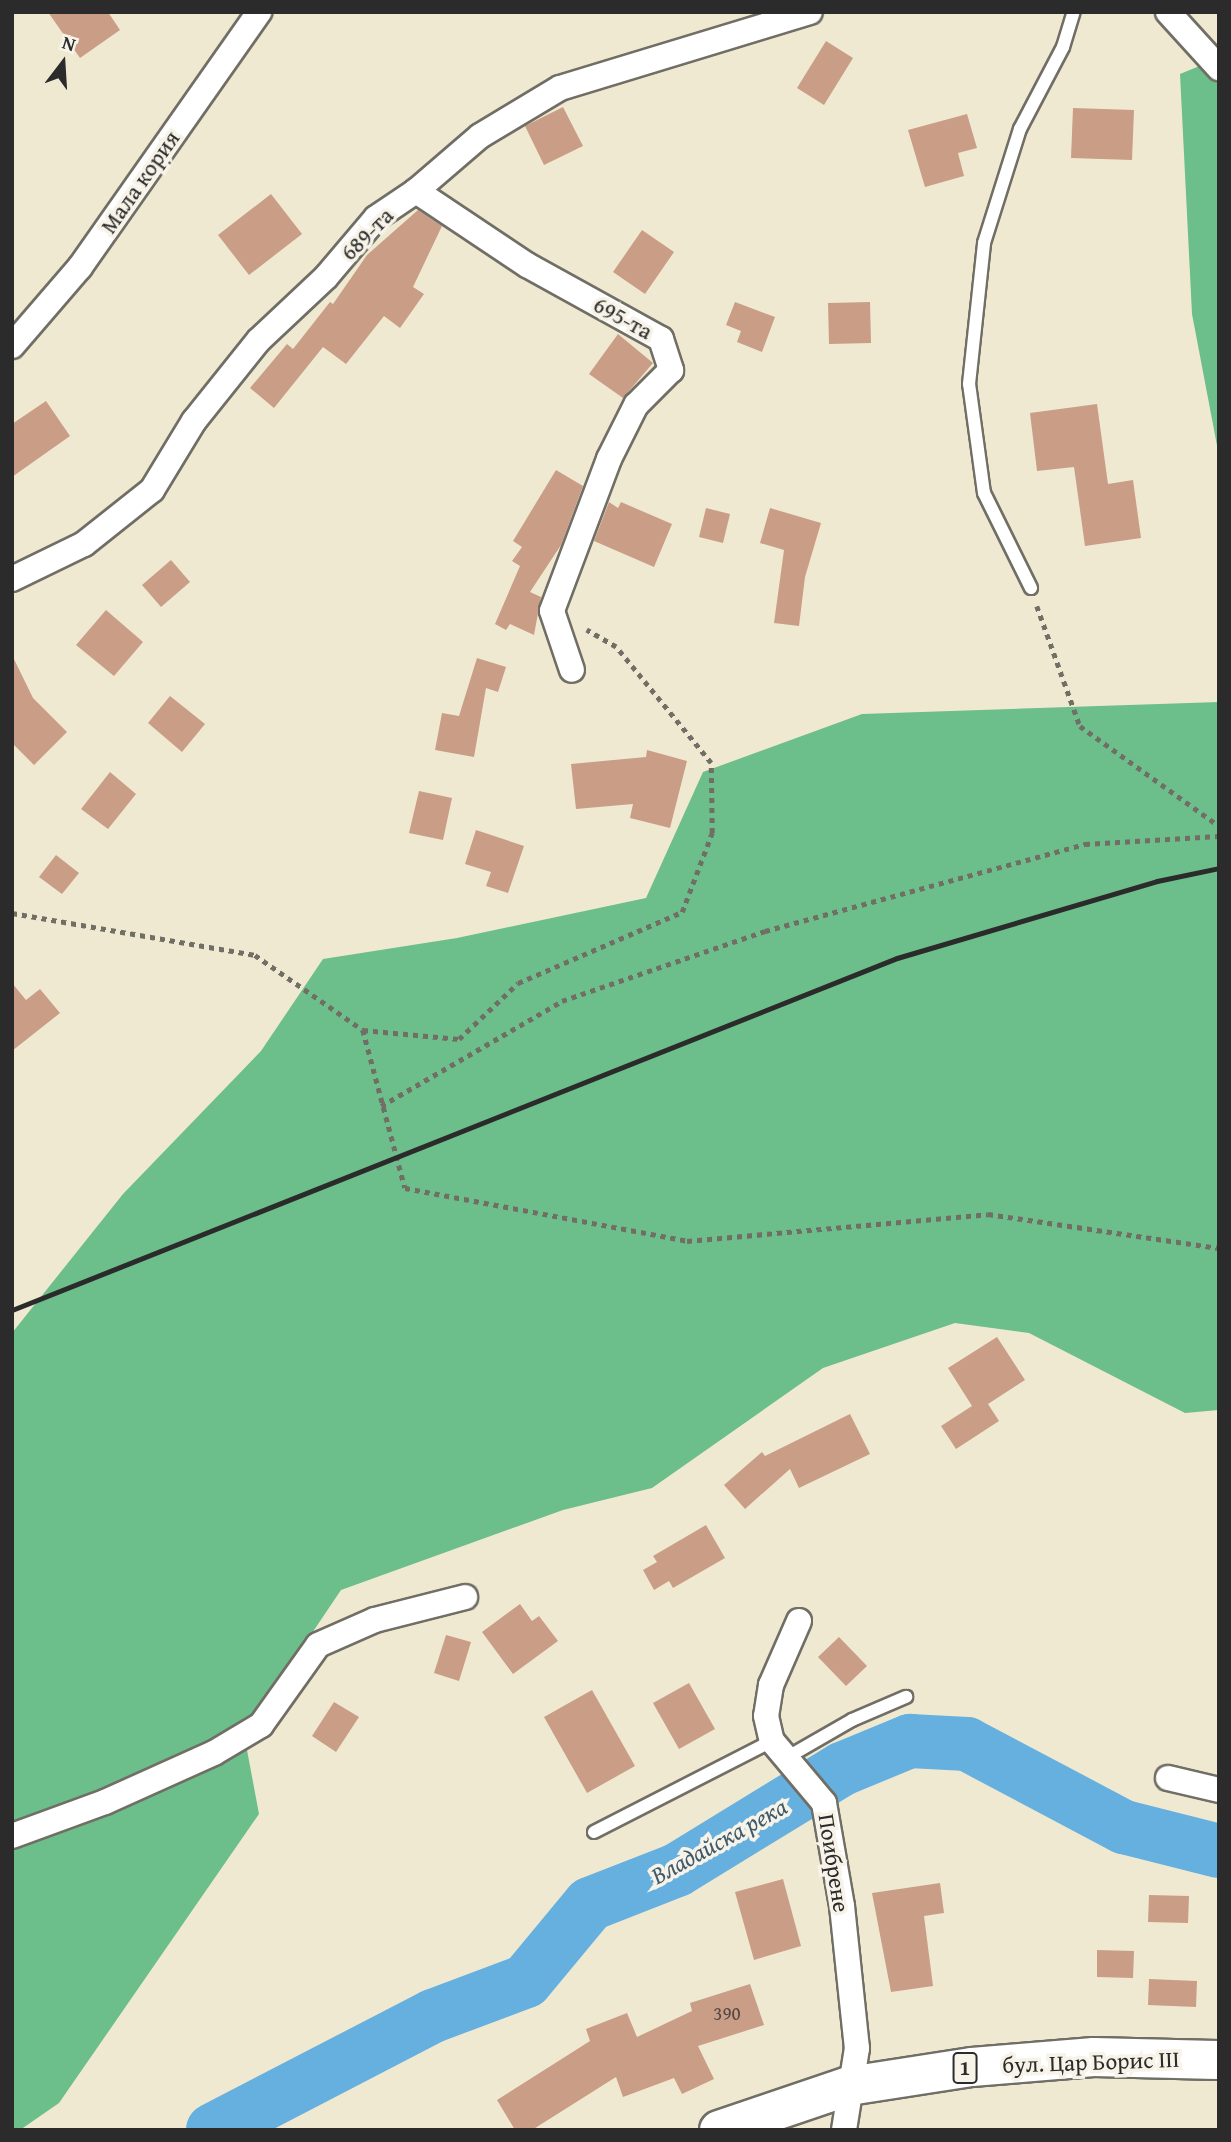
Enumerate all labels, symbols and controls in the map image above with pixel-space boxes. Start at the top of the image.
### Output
north arrow [28,28,98,98]
text: N [59,28,79,58]
street label: Мала кория [95,125,185,239]
street label: 689-та [335,202,399,266]
street label: 695-та [589,291,657,345]
water label: Владайска река [646,1792,792,1890]
street label: Поибрене [813,1812,855,1914]
house number: 390 [713,2003,741,2025]
street label: бул. Цар Борис III [1002,2045,1180,2079]
road number: 1 [951,2050,979,2086]

